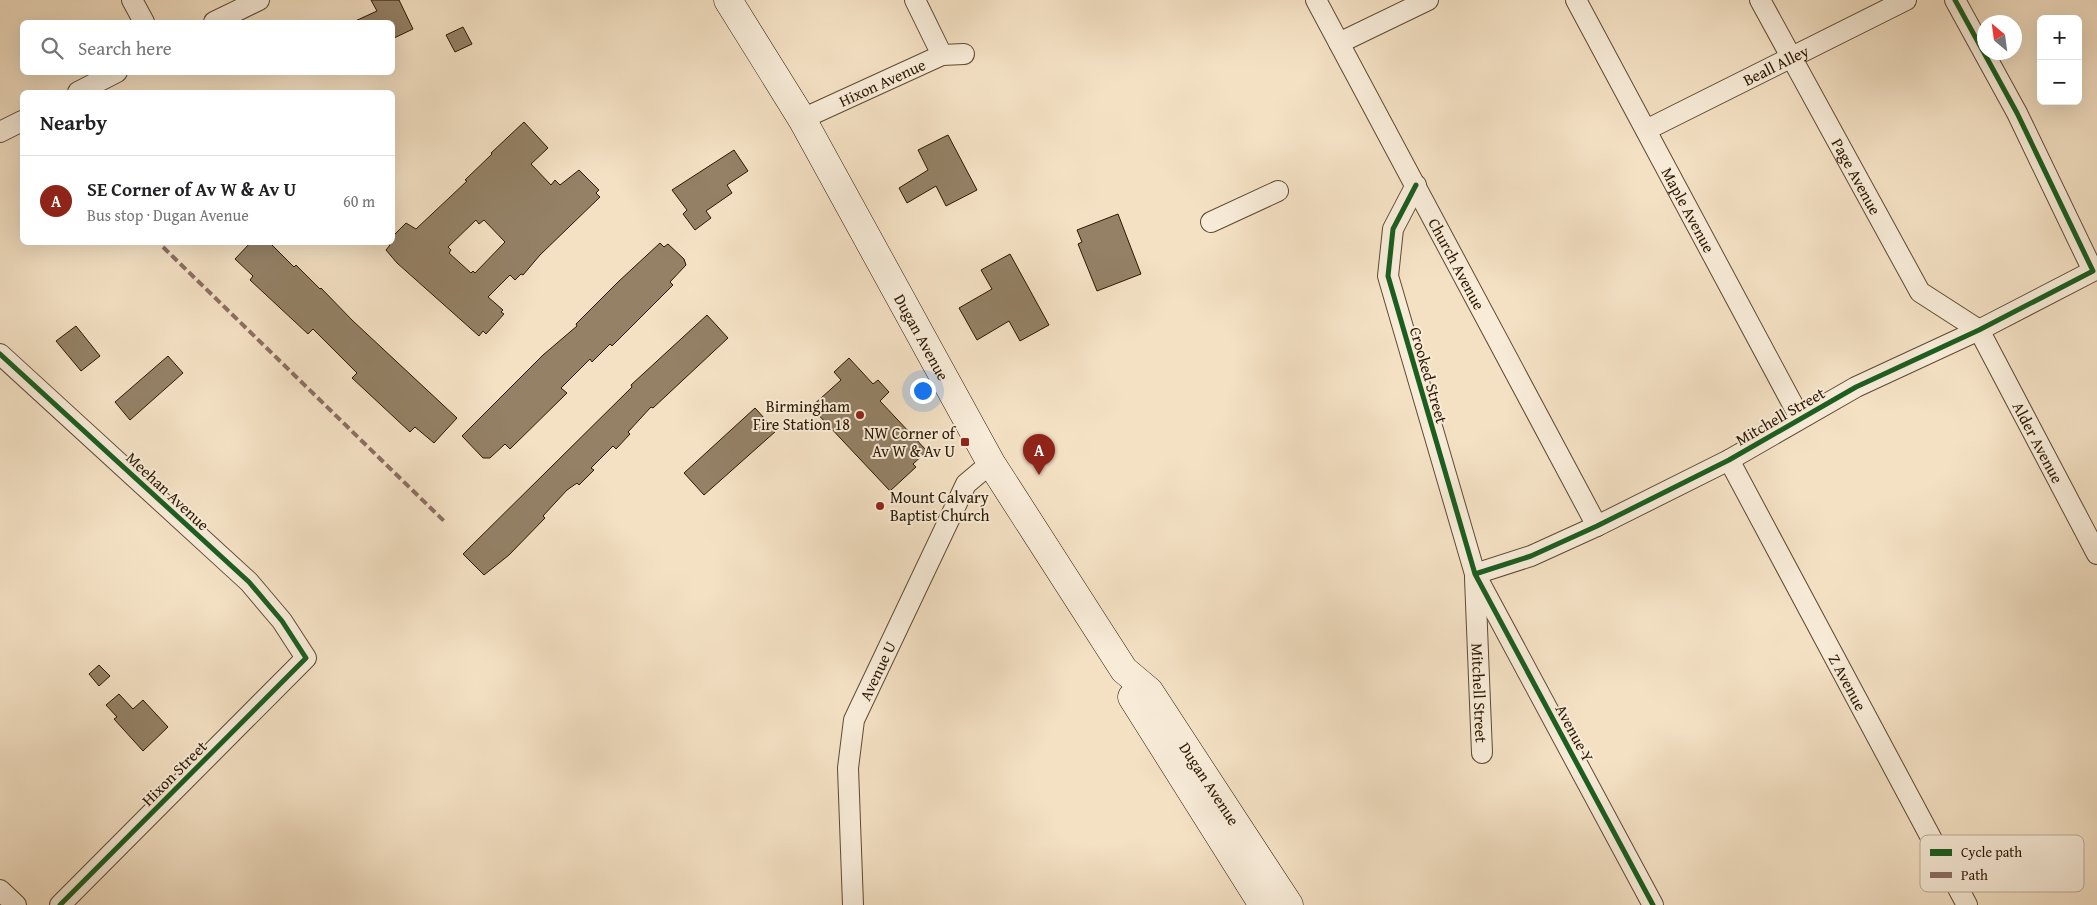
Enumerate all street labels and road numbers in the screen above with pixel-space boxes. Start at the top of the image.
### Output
street label: Beall Alley [1739,39,1813,92]
street label: Hixon Avenue [835,52,929,113]
street label: Page Avenue [1826,134,1887,219]
street label: Maple Avenue [1656,163,1721,257]
street label: Church Avenue [1422,213,1491,314]
street label: Dugan Avenue [888,289,955,385]
street label: Crooked Street [1404,324,1454,426]
street label: Mitchell Street [1731,381,1829,451]
street label: Alder Avenue [2007,397,2070,487]
street label: Meehan Avenue [121,446,215,536]
street label: Avenue U [853,637,902,704]
street label: Mitchell Street [1466,643,1494,744]
street label: Z Avenue [1823,650,1873,715]
street label: Avenue Y [1550,700,1600,766]
street label: Hixon Street [136,735,212,811]
street label: Dugan Avenue [1173,737,1246,830]

